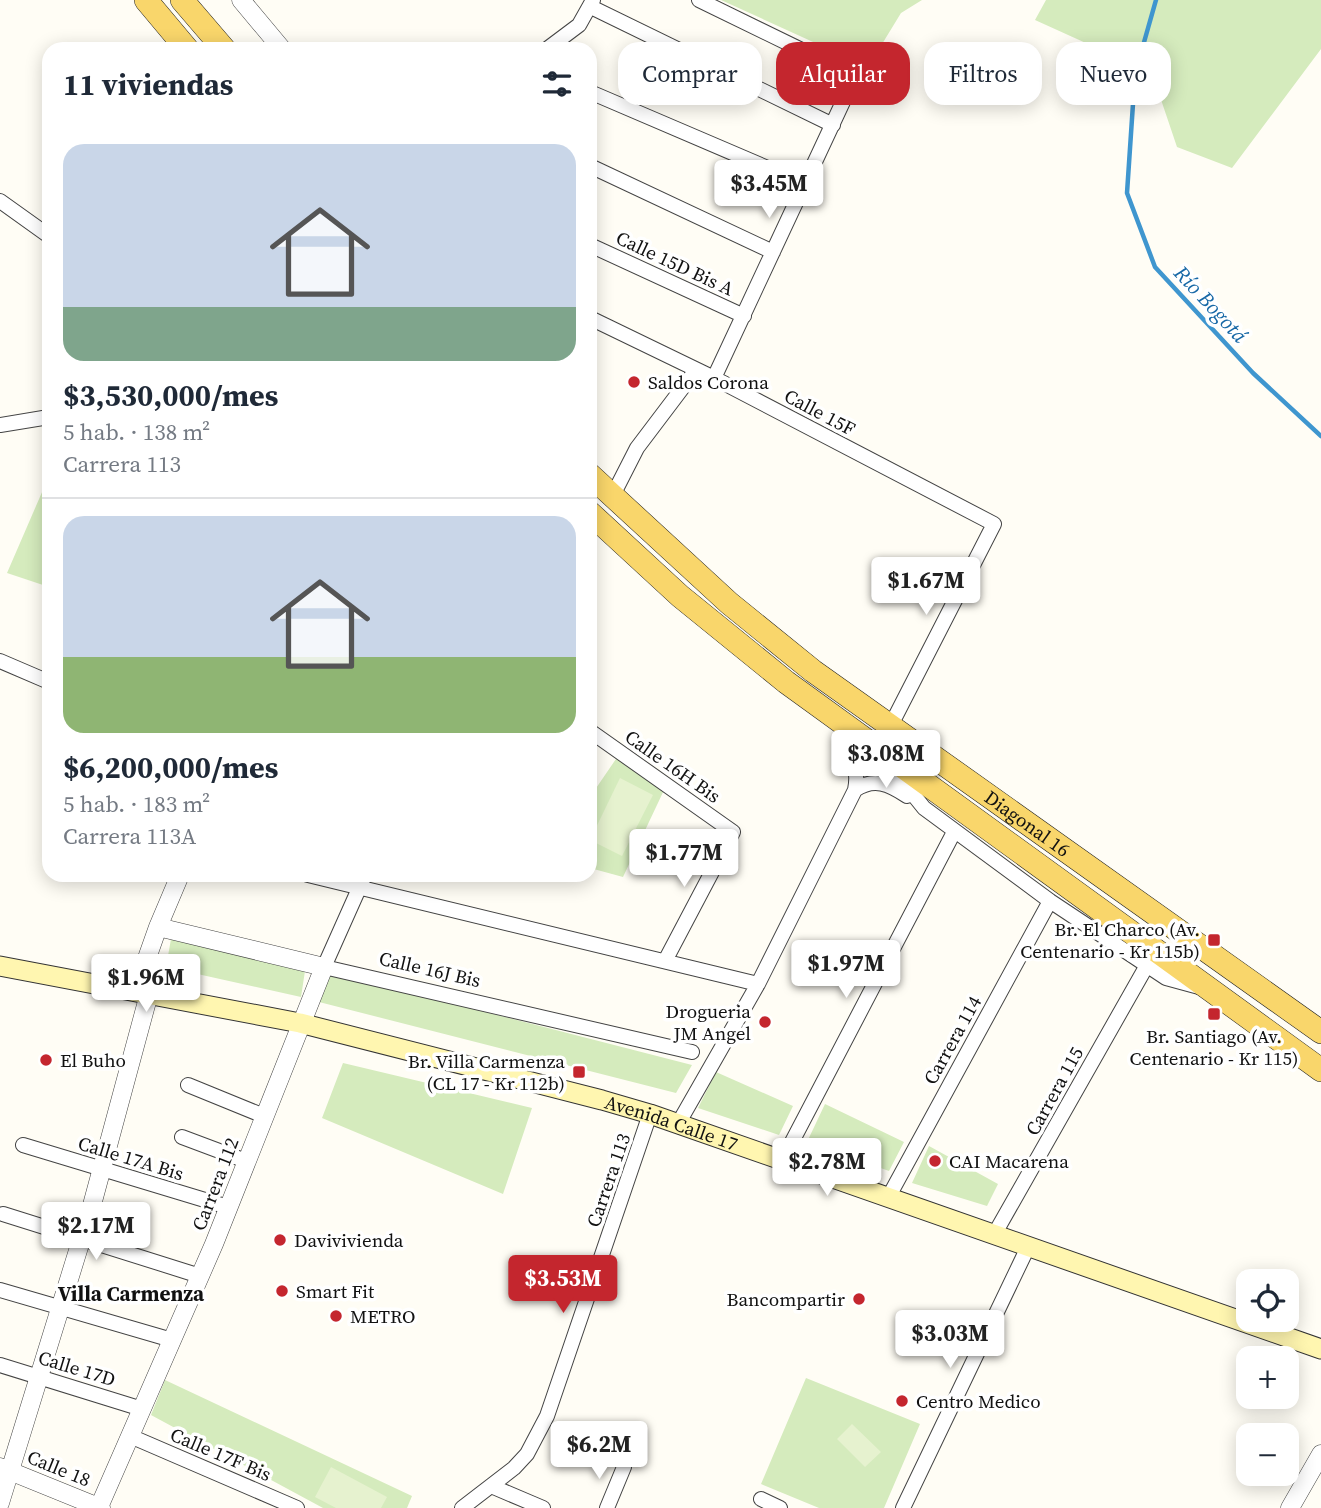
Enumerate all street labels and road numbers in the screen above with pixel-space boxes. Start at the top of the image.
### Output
street label: Calle 15D Bis A [612,224,738,302]
street label: Calle 15F [780,382,860,442]
street label: Calle 16H Bis [620,723,726,809]
street label: Diagonal 16 [979,784,1075,863]
street label: Calle 16J Bis [377,945,483,993]
street label: Carrera 114 [917,991,987,1089]
street label: Carrera 115 [1019,1042,1089,1140]
street label: Avenida Calle 17 [602,1089,741,1157]
street label: Calle 17A Bis [75,1130,187,1186]
street label: Carrera 113 [580,1130,636,1230]
street label: Carrera 112 [185,1134,245,1234]
street label: Calle 17D [35,1344,119,1392]
street label: Calle 17F Bis [166,1421,276,1487]
street label: Calle 18 [23,1444,95,1492]

